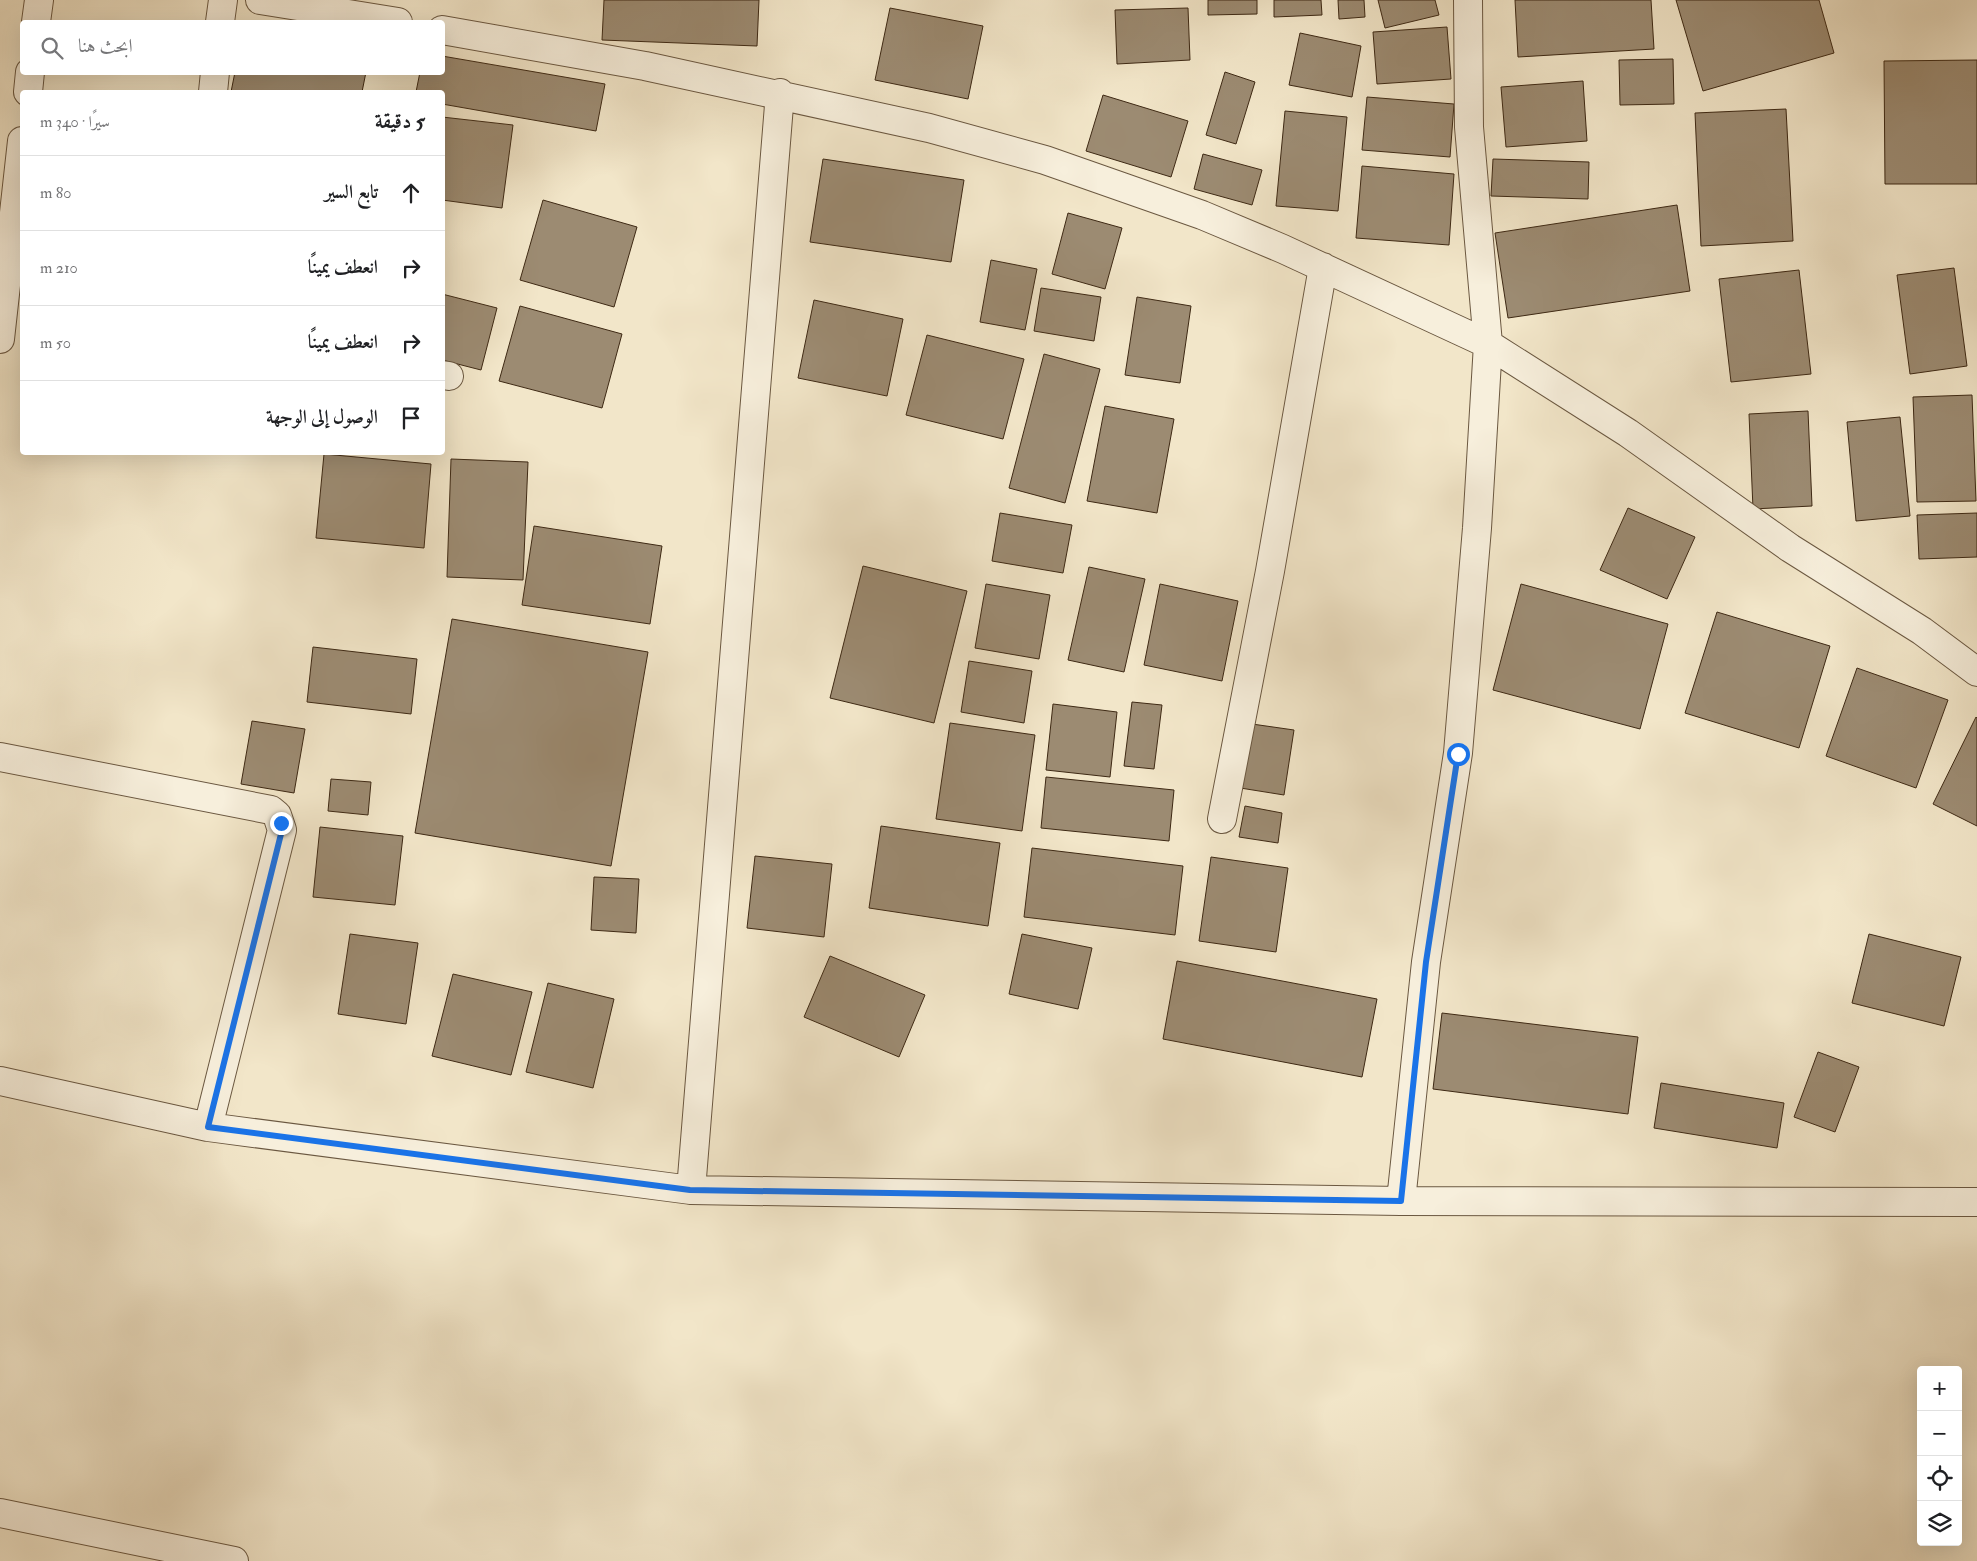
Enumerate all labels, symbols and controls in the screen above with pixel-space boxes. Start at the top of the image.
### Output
search box [20,20,445,75]
icon: search [38,34,66,62]
text: ابحث هنا [78,34,133,58]
text: 5 دقيقة [375,108,425,135]
text: سيرًا · 340 m [40,112,110,132]
icon: ahead [397,179,425,207]
text: تابع السير [324,180,378,204]
text: 80 m [40,183,72,203]
icon: right [397,254,425,282]
text: انعطف يمينًا [308,255,378,279]
text: 210 m [40,258,78,278]
icon: right [397,329,425,357]
text: انعطف يمينًا [308,330,378,354]
text: 50 m [40,333,71,353]
icon: arrive [397,404,425,432]
text: الوصول إلى الوجهة [266,405,378,429]
route start [1447,743,1470,766]
route end [270,812,293,835]
map controls [1917,1366,1962,1546]
button: + [1917,1366,1962,1411]
button: − [1917,1411,1962,1456]
button: locate [1917,1456,1962,1501]
button: layers [1917,1501,1962,1546]

